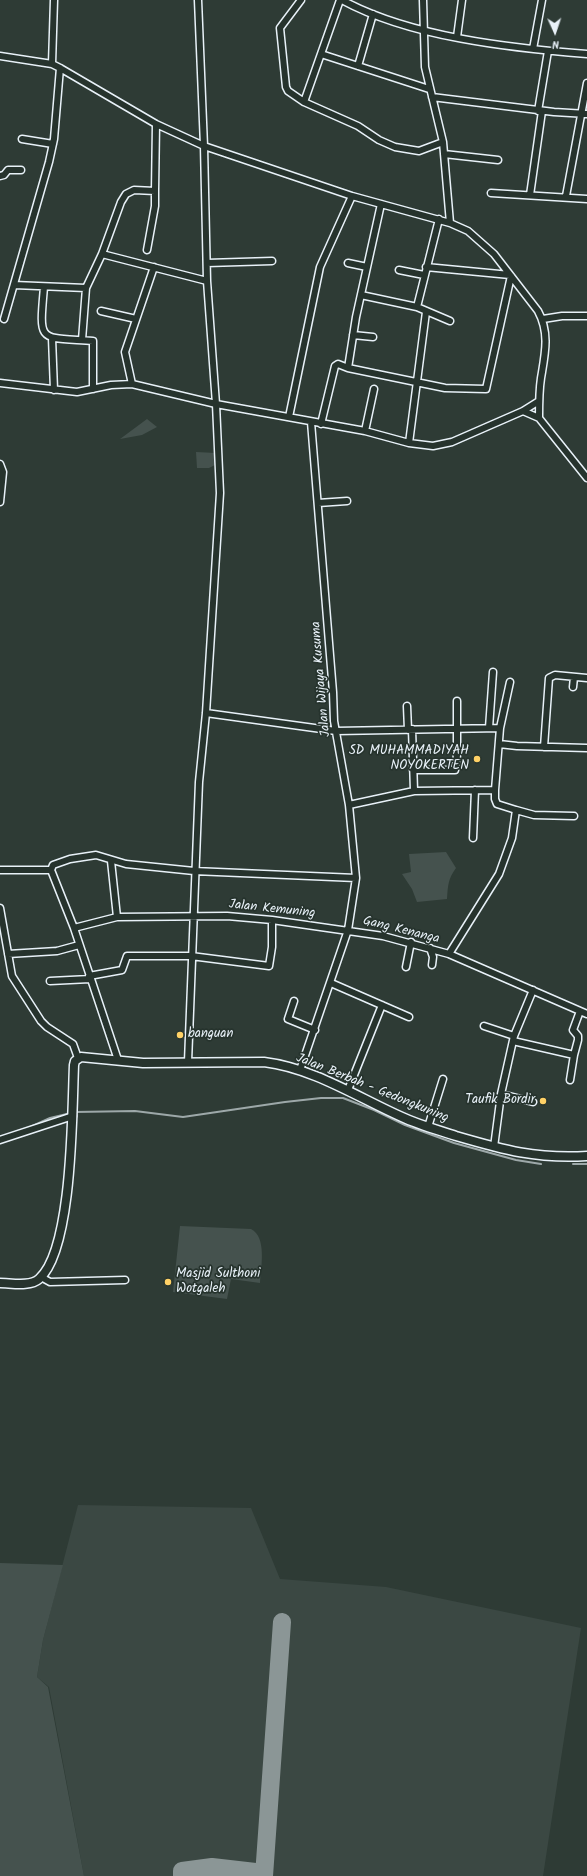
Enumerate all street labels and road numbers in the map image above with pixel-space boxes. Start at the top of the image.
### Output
street label: Jalan Wijaya Kusuma [309,621,335,737]
street label: Jalan Kemuning [228,898,316,922]
street label: Gang Kenanga [361,914,441,948]
street label: Jalan Berbah - Gedongkuning [293,1051,451,1127]

